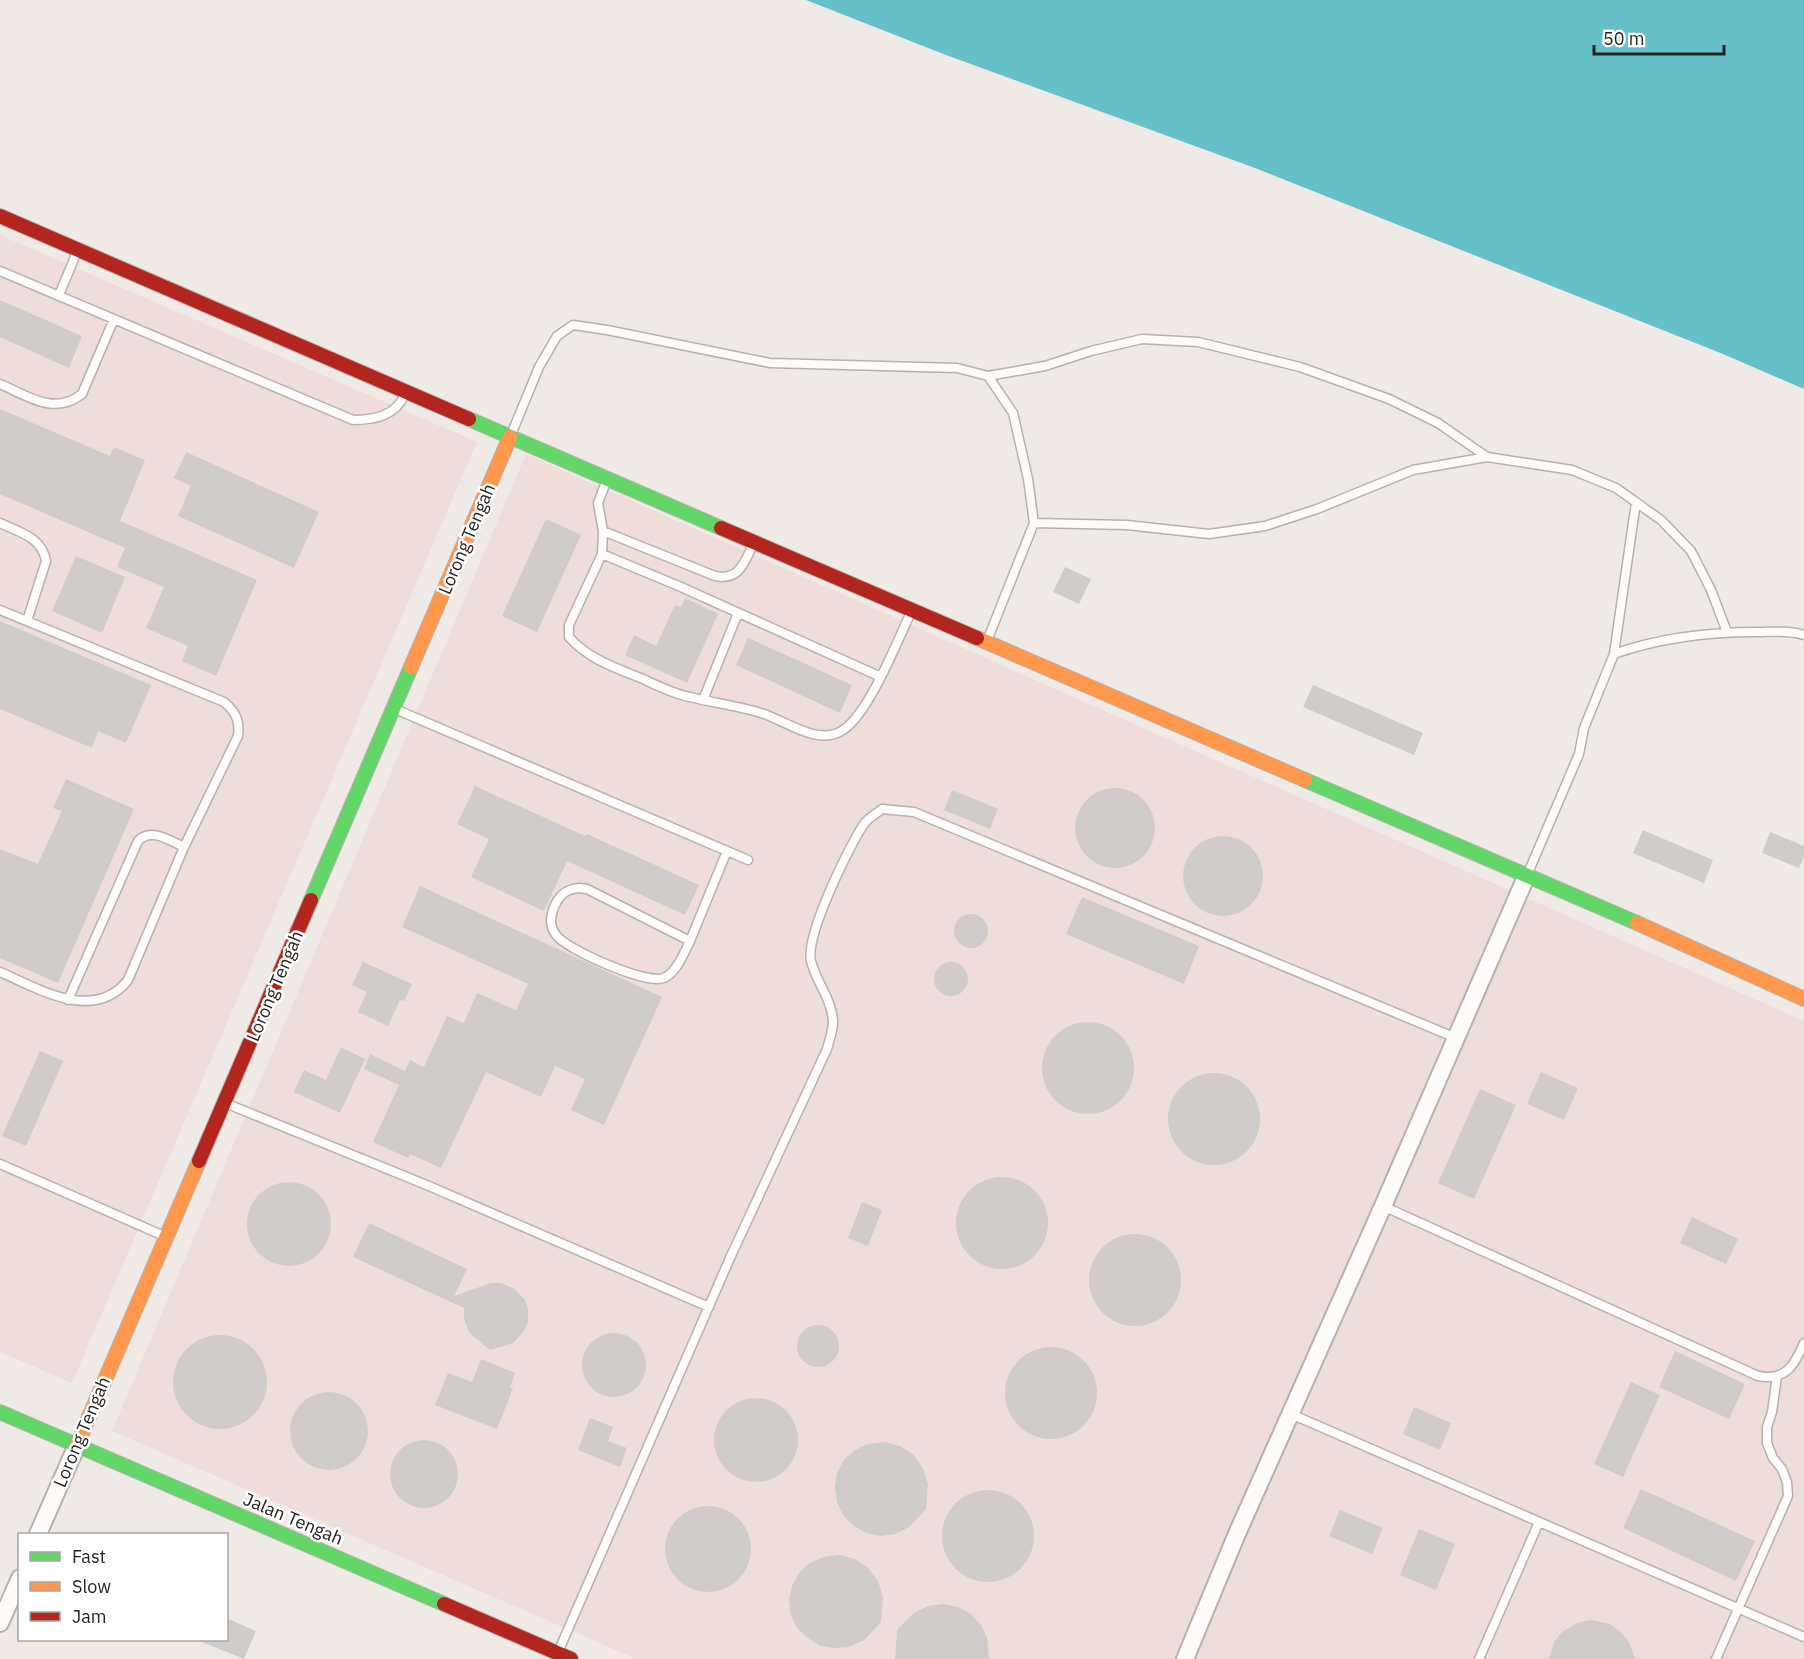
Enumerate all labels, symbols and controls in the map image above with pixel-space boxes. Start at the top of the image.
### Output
scale bar [1594,18,1724,56]
text: 50 m [1603,27,1645,50]
street label: Lorong Tengah [433,480,500,598]
street label: Lorong Tengah [241,927,308,1045]
street label: Lorong Tengah [48,1373,115,1491]
street label: Jalan Tengah [240,1487,347,1550]
legend [18,1533,228,1641]
text: Fast [72,1545,106,1568]
text: Slow [72,1575,111,1598]
text: Jam [72,1605,107,1628]

